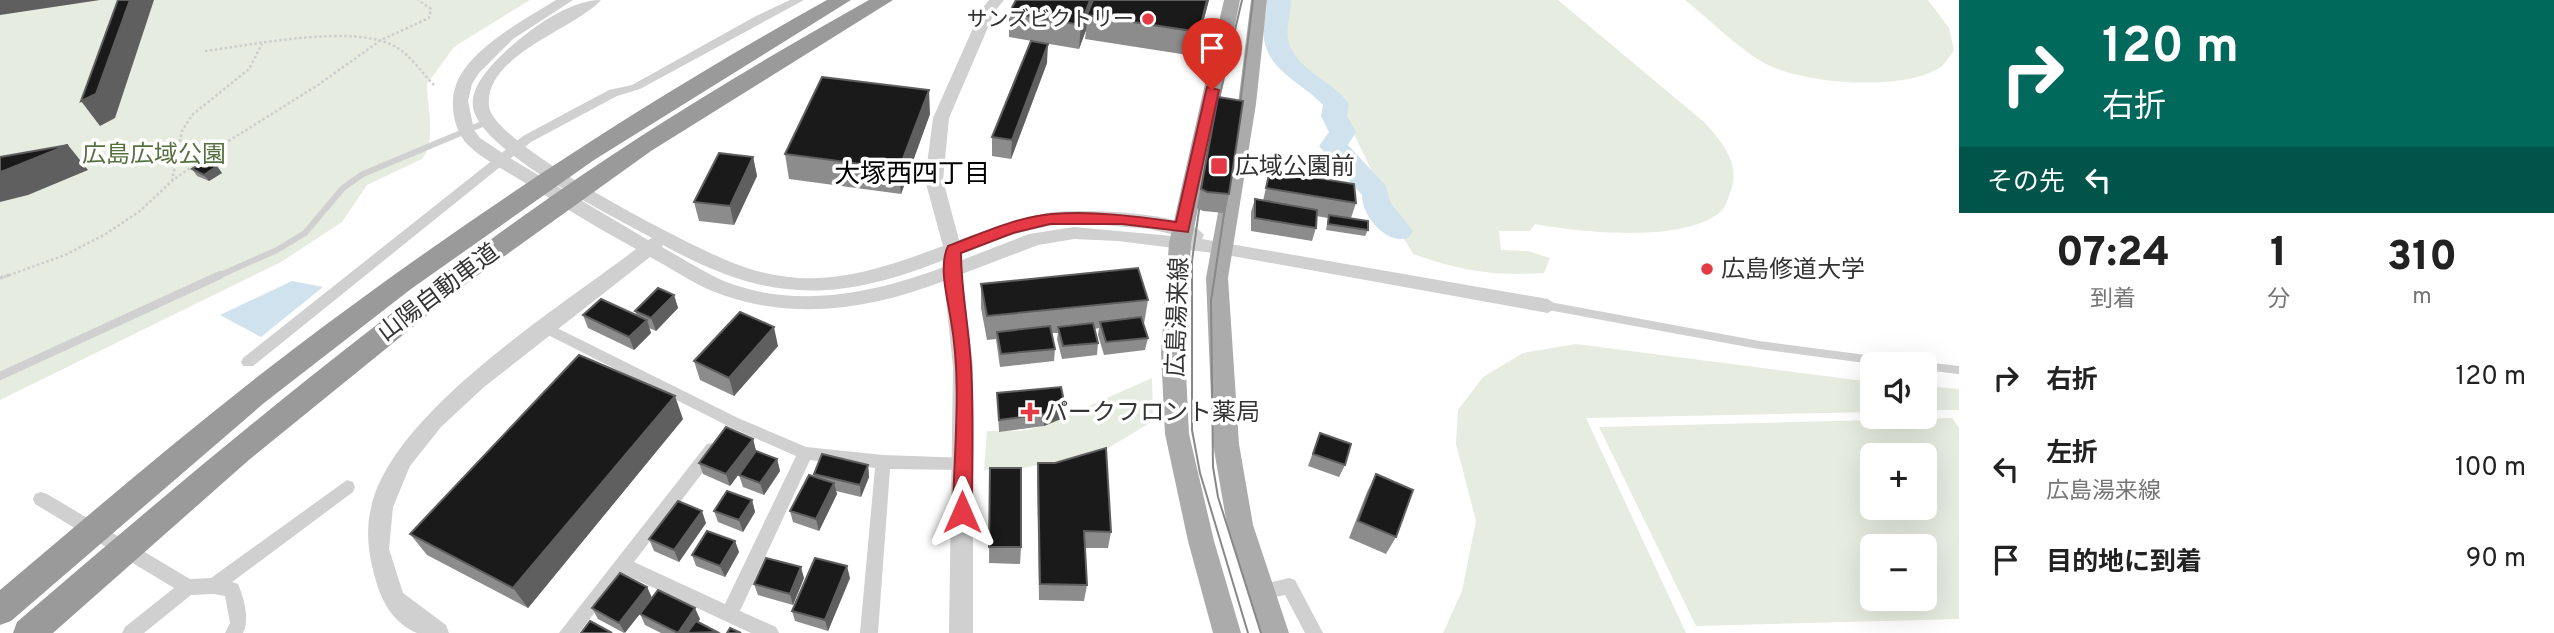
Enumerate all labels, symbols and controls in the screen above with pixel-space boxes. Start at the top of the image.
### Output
place label: サンズビクトリー [966,7,1134,34]
marker: サンズビクトリー [1140,11,1156,27]
pin [1182,18,1242,90]
text: 120 m [2102,18,2239,80]
icon: right [1987,28,2078,119]
icon: arrive [1193,29,1231,67]
text: 右折 [2102,88,2166,128]
park label: 広島広域公園 [82,141,226,171]
place label: 広域公園前 [1235,153,1355,183]
marker: 広域公園前 [1209,156,1229,176]
district label: 大塚西四丁目 [834,159,990,192]
icon: left [2079,161,2117,199]
text: その先 [1987,167,2065,200]
text: 07:24 [2056,228,2170,281]
text: 1 [2270,228,2287,281]
text: 310 [2387,232,2457,285]
street label: 山陽自動車道 [373,238,506,349]
place label: 広島修道大学 [1721,256,1865,286]
street label: 広島湯来線 [1162,257,1196,378]
marker: 広島修道大学 [1699,261,1715,277]
text: m [2412,283,2432,312]
text: 到着 [2090,286,2136,315]
text: 分 [2267,286,2290,315]
map controls [1860,352,1937,611]
button: sound [1860,352,1937,429]
icon: right [1987,359,2025,397]
text: 120 m [2456,361,2526,394]
text: 右折 [2046,365,2098,398]
place label: パークフロント薬局 [1044,399,1260,429]
marker: パークフロント薬局 [1022,404,1038,420]
text: 左折 [2046,438,2098,471]
button: + [1860,443,1937,520]
icon: left [1987,450,2025,488]
text: 100 m [2455,452,2526,485]
position arrow [925,475,999,549]
text: 広島湯来線 [2046,478,2161,507]
button: − [1860,534,1937,611]
icon: arrive [1987,541,2025,579]
text: 90 m [2466,543,2526,576]
text: 目的地に到着 [2046,547,2202,580]

